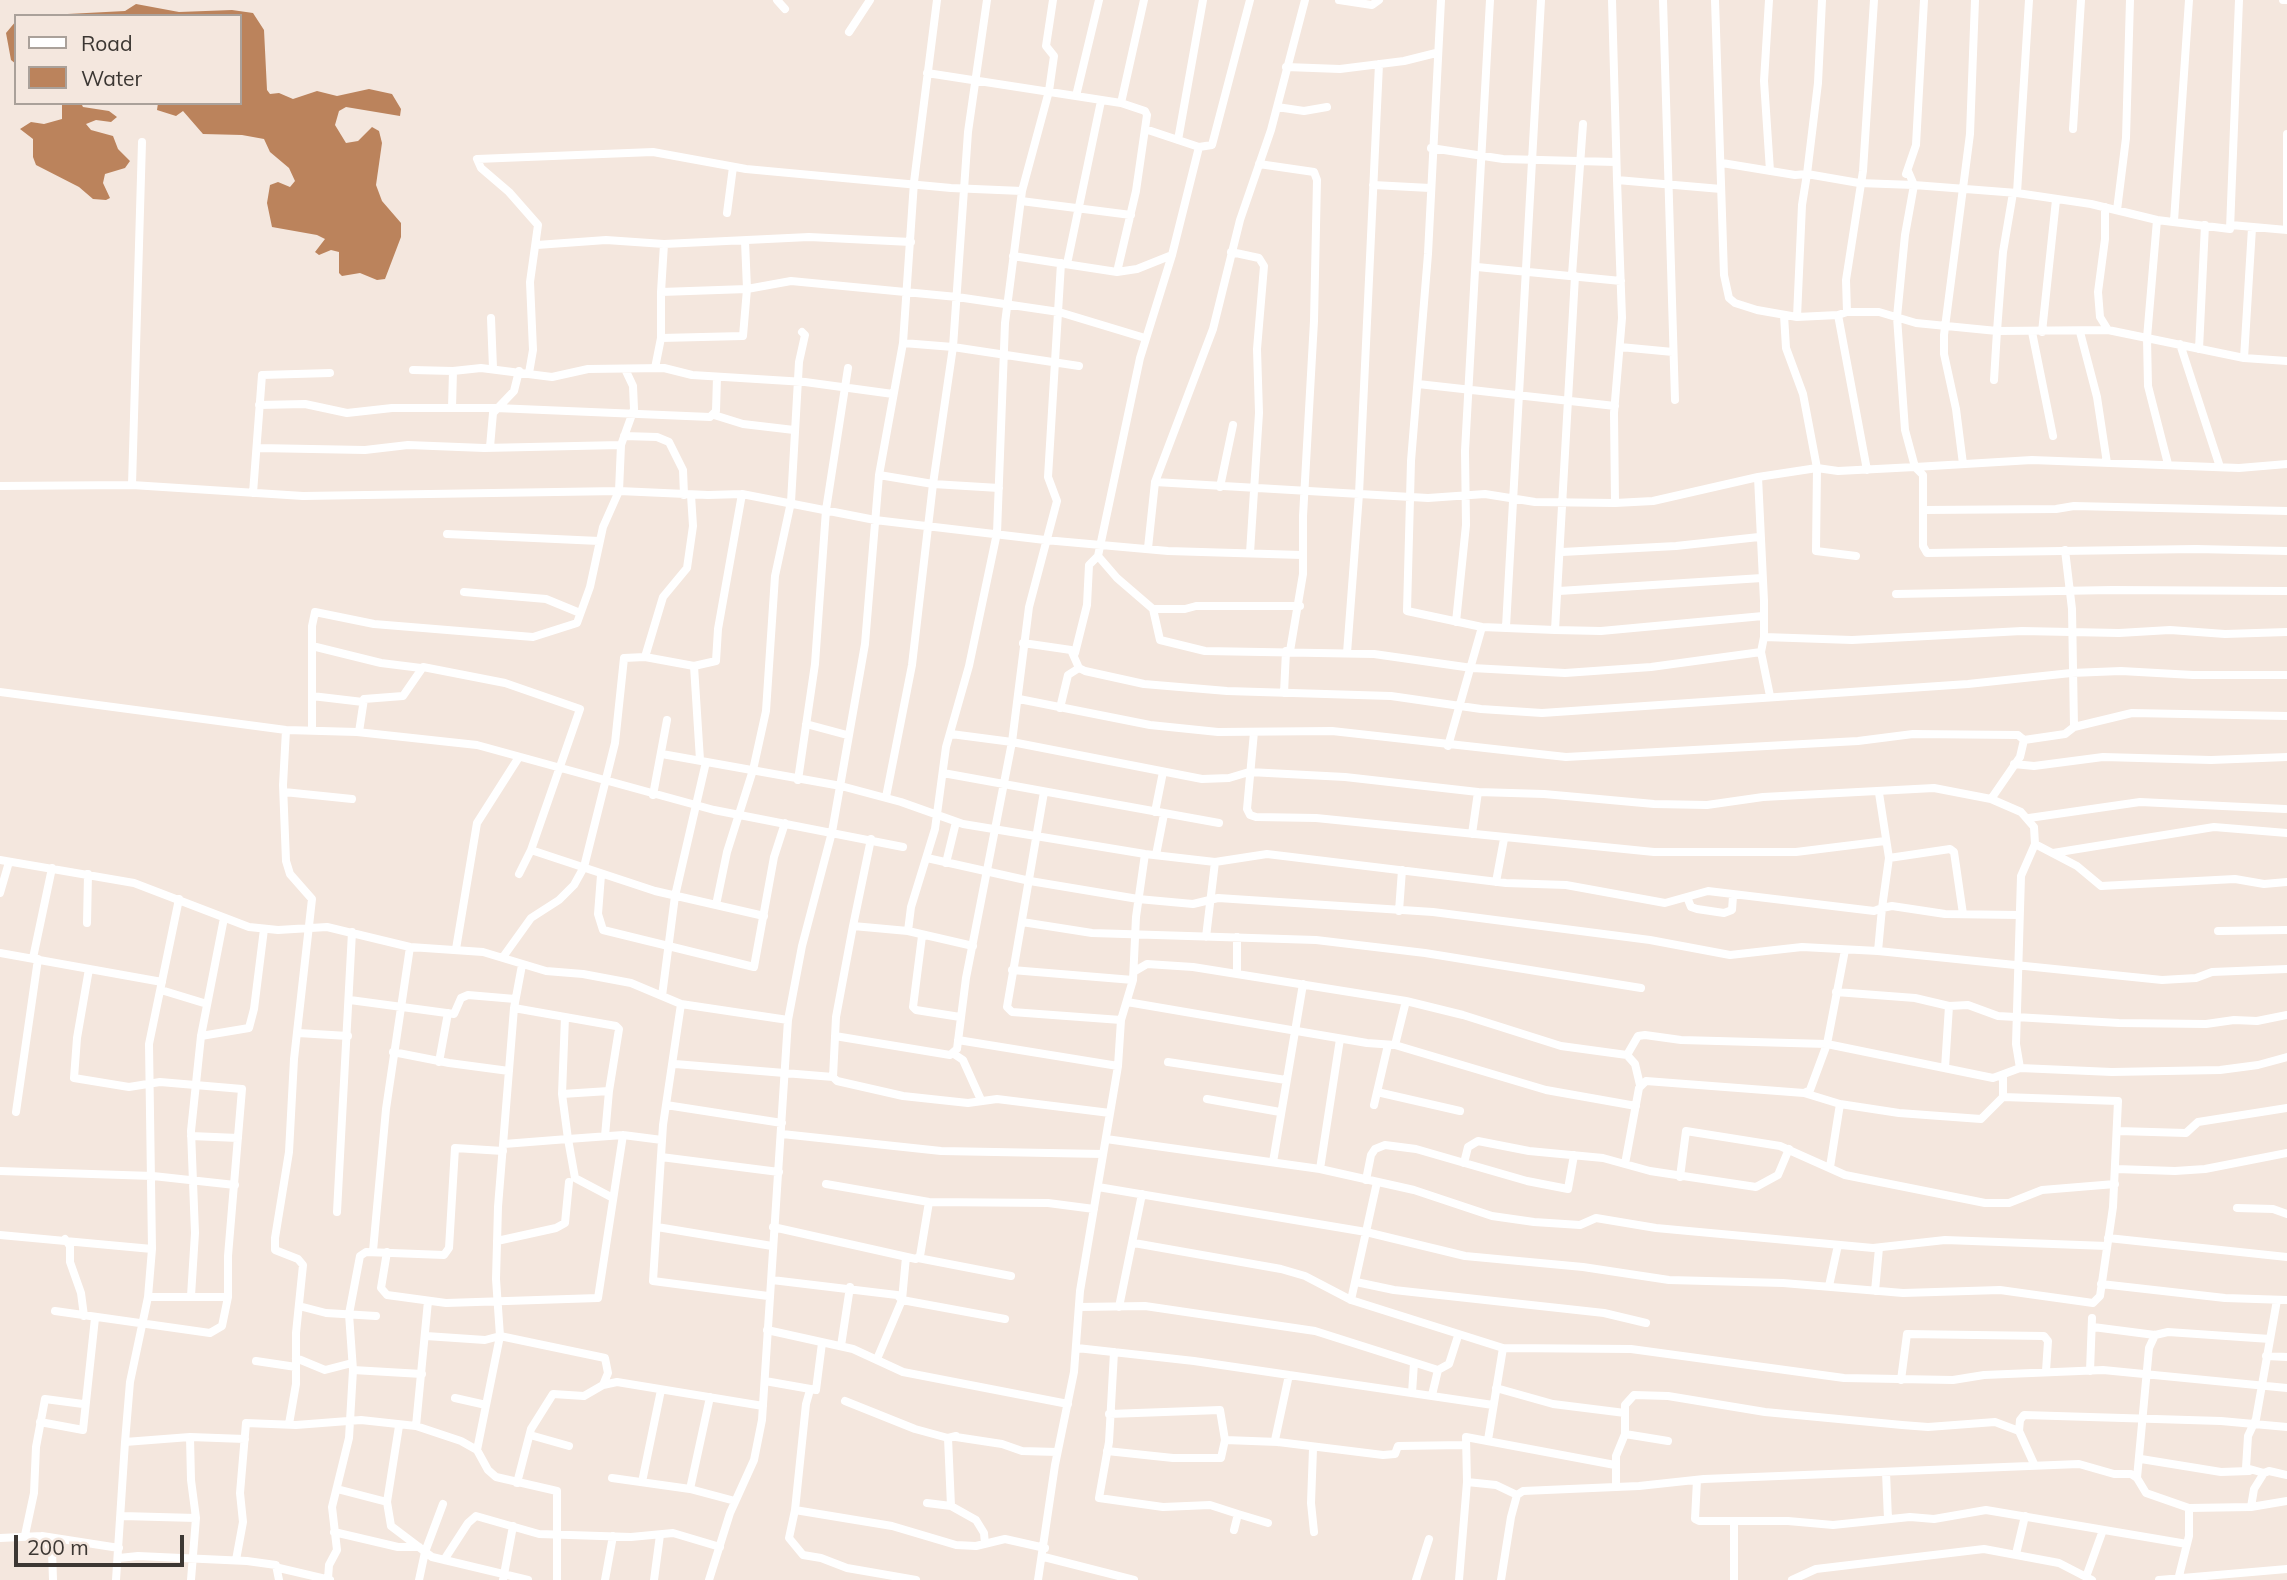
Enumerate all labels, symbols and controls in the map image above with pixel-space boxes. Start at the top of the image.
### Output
legend [14,14,242,105]
text: Road [81,30,132,56]
text: Water [81,65,142,91]
scale bar [18,1520,187,1564]
text: 200 m [27,1534,89,1560]

